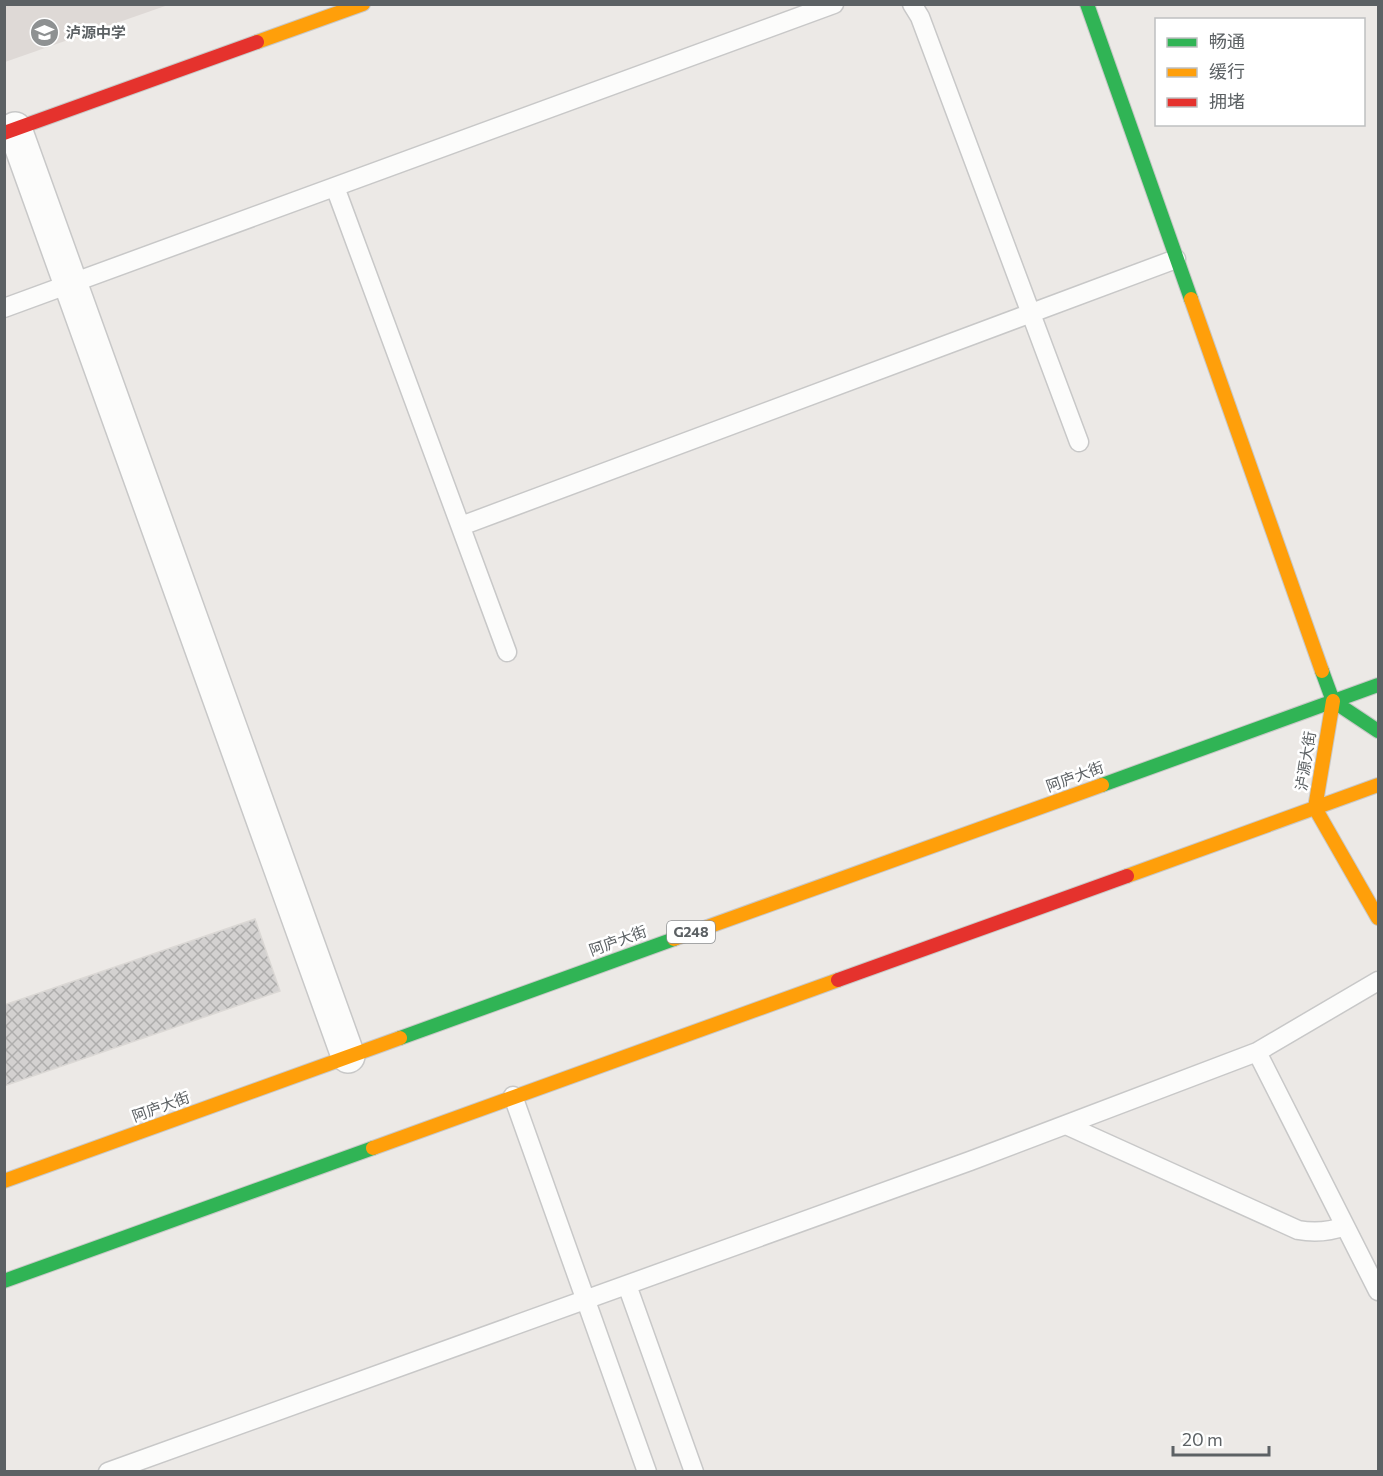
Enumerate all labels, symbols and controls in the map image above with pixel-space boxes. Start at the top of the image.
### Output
school or university icon: 泸源中学 [29,17,61,49]
legend [1155,18,1365,126]
place label: 泸源中学 [66,23,126,41]
text: 畅通 [1209,30,1245,52]
text: 缓行 [1209,60,1245,82]
text: 拥堵 [1209,90,1245,112]
street label: 泸源大街 [1291,730,1319,792]
street label: 阿庐大街 [1043,757,1106,795]
street label: 阿庐大街 [586,921,649,959]
road number: G248 [667,921,715,943]
street label: 阿庐大街 [129,1087,192,1125]
scale bar [1173,1419,1269,1457]
text: 20 m [1182,1428,1223,1450]

